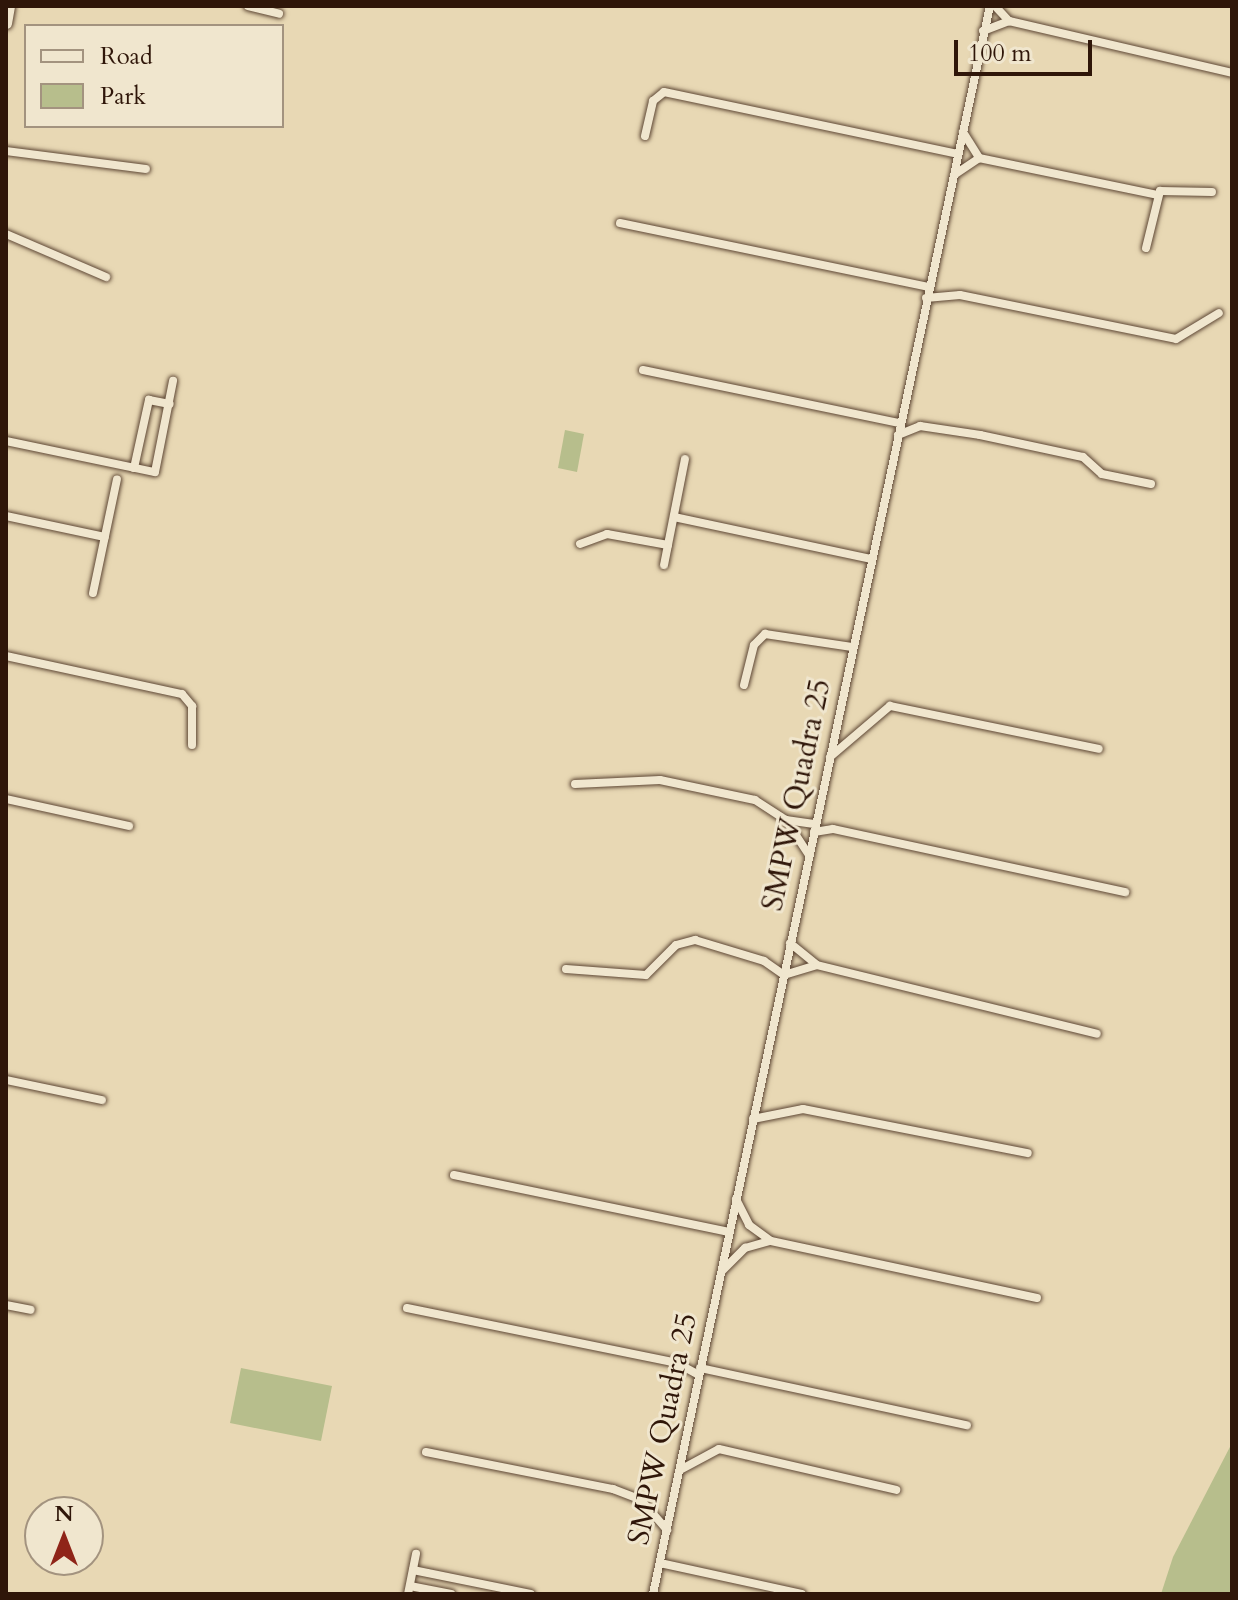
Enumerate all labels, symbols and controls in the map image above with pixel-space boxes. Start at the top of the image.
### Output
legend [24,24,284,128]
scale bar [958,24,1096,74]
text: 100 m [968,37,1032,70]
text: Road [100,40,153,73]
text: Park [100,80,146,113]
street label: SMPW Quadra 25 [755,676,839,914]
street label: SMPW Quadra 25 [621,1310,705,1548]
north arrow [24,1496,104,1576]
text: N [54,1499,74,1529]

